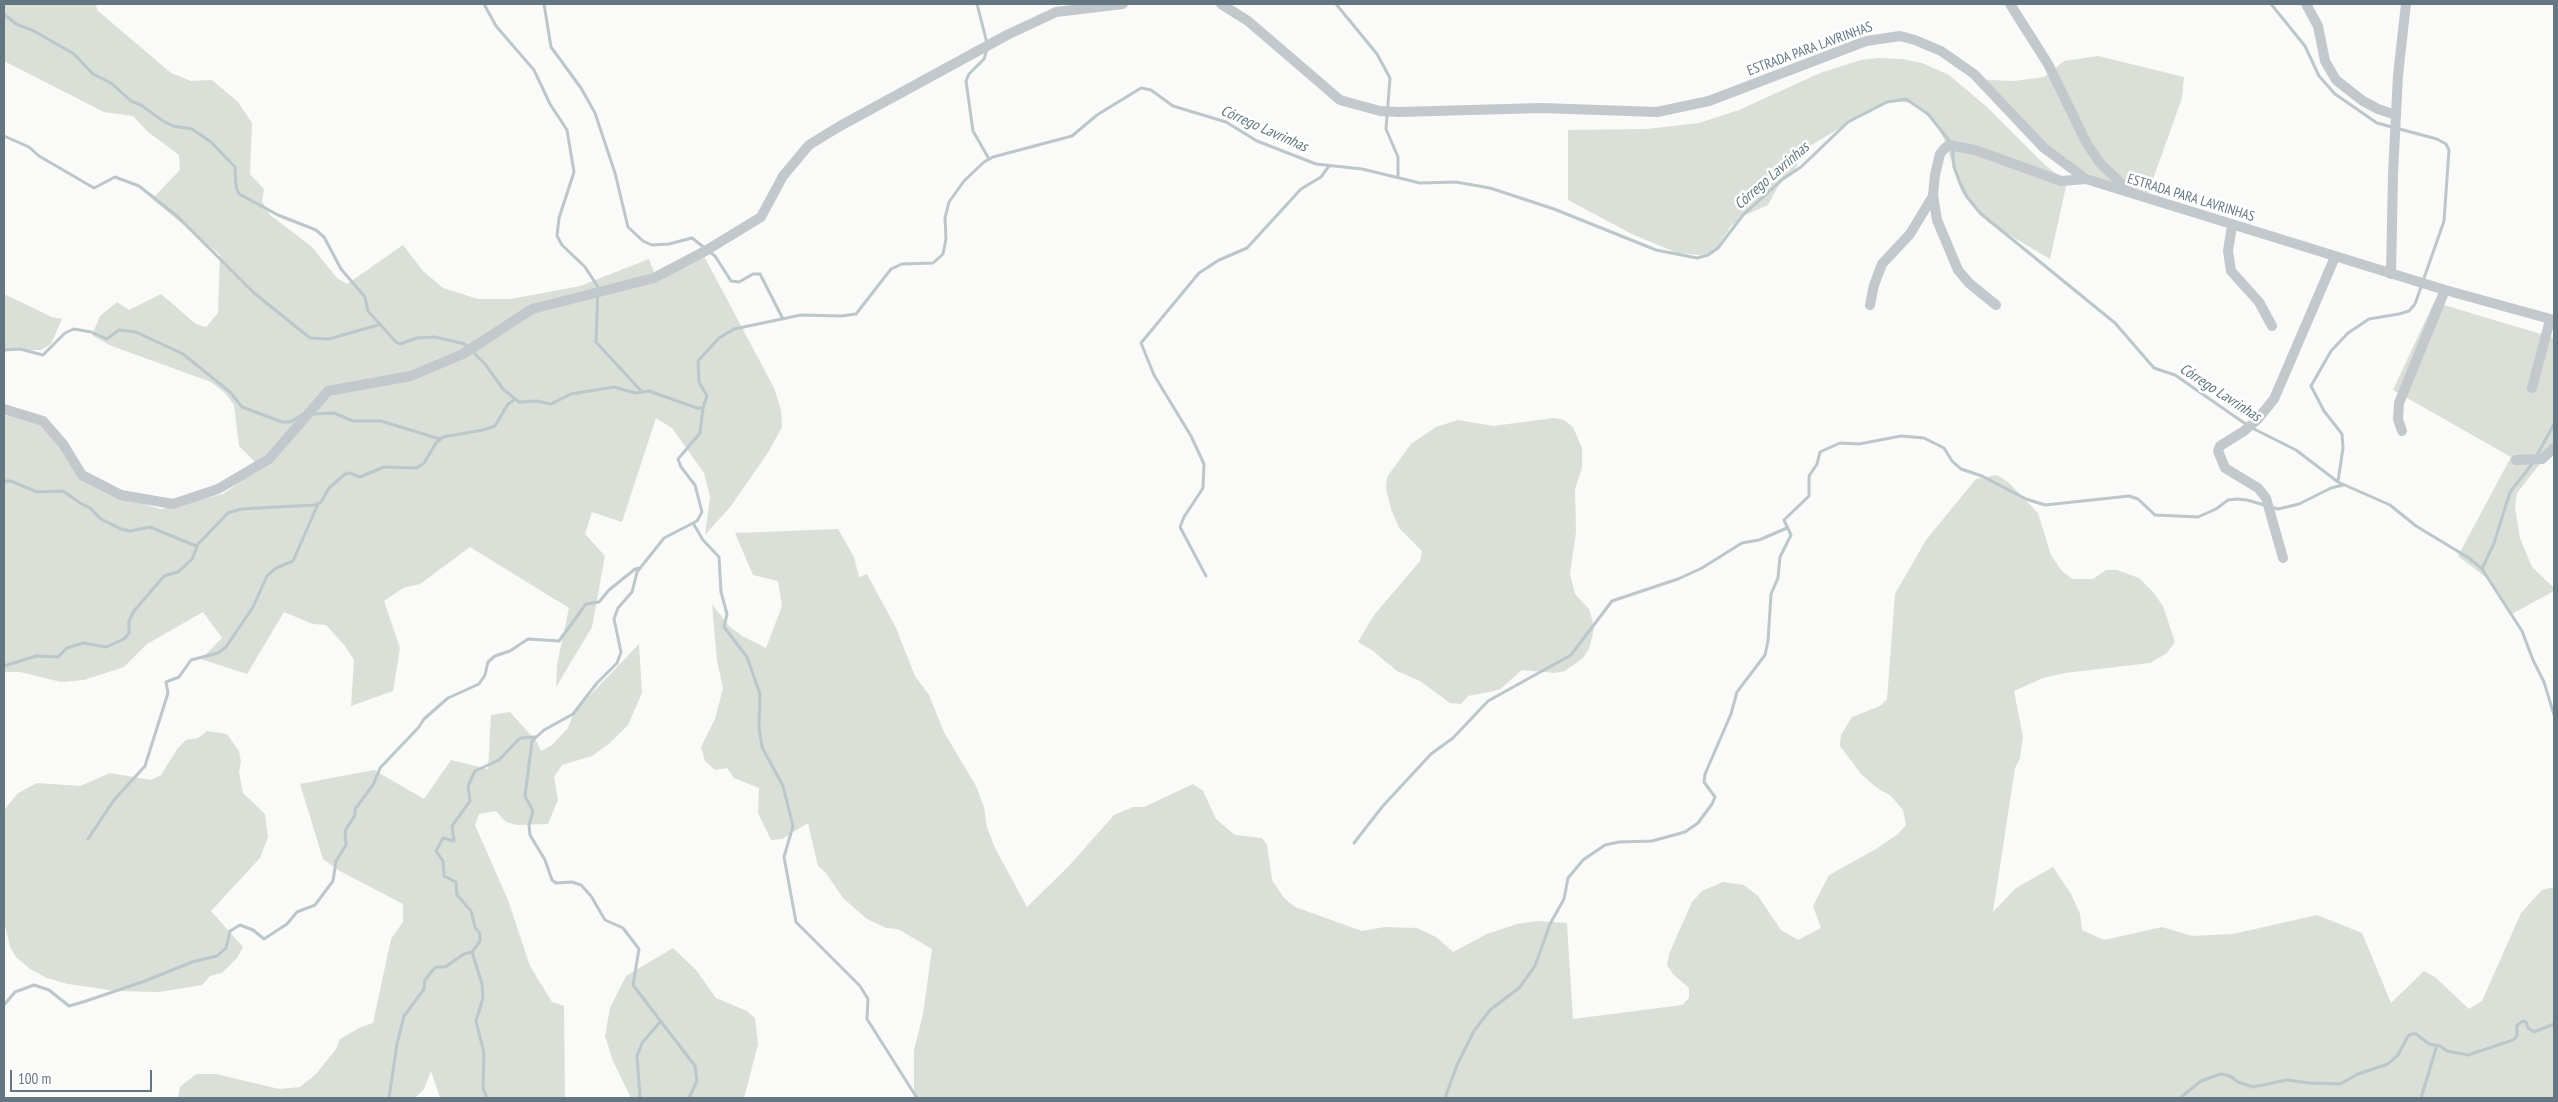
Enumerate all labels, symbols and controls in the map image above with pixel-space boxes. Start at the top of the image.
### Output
street label: ESTRADA PARA LAVRINHAS [1745,19,1875,79]
water label: Córrego Lavrinhas [1218,102,1310,156]
water label: Córrego Lavrinhas [1731,139,1813,213]
street label: ESTRADA PARA LAVRINHAS [2125,171,2257,225]
water label: Córrego Lavrinhas [2176,360,2264,426]
scale bar [12,1060,155,1092]
text: 100 m [18,1069,51,1088]

